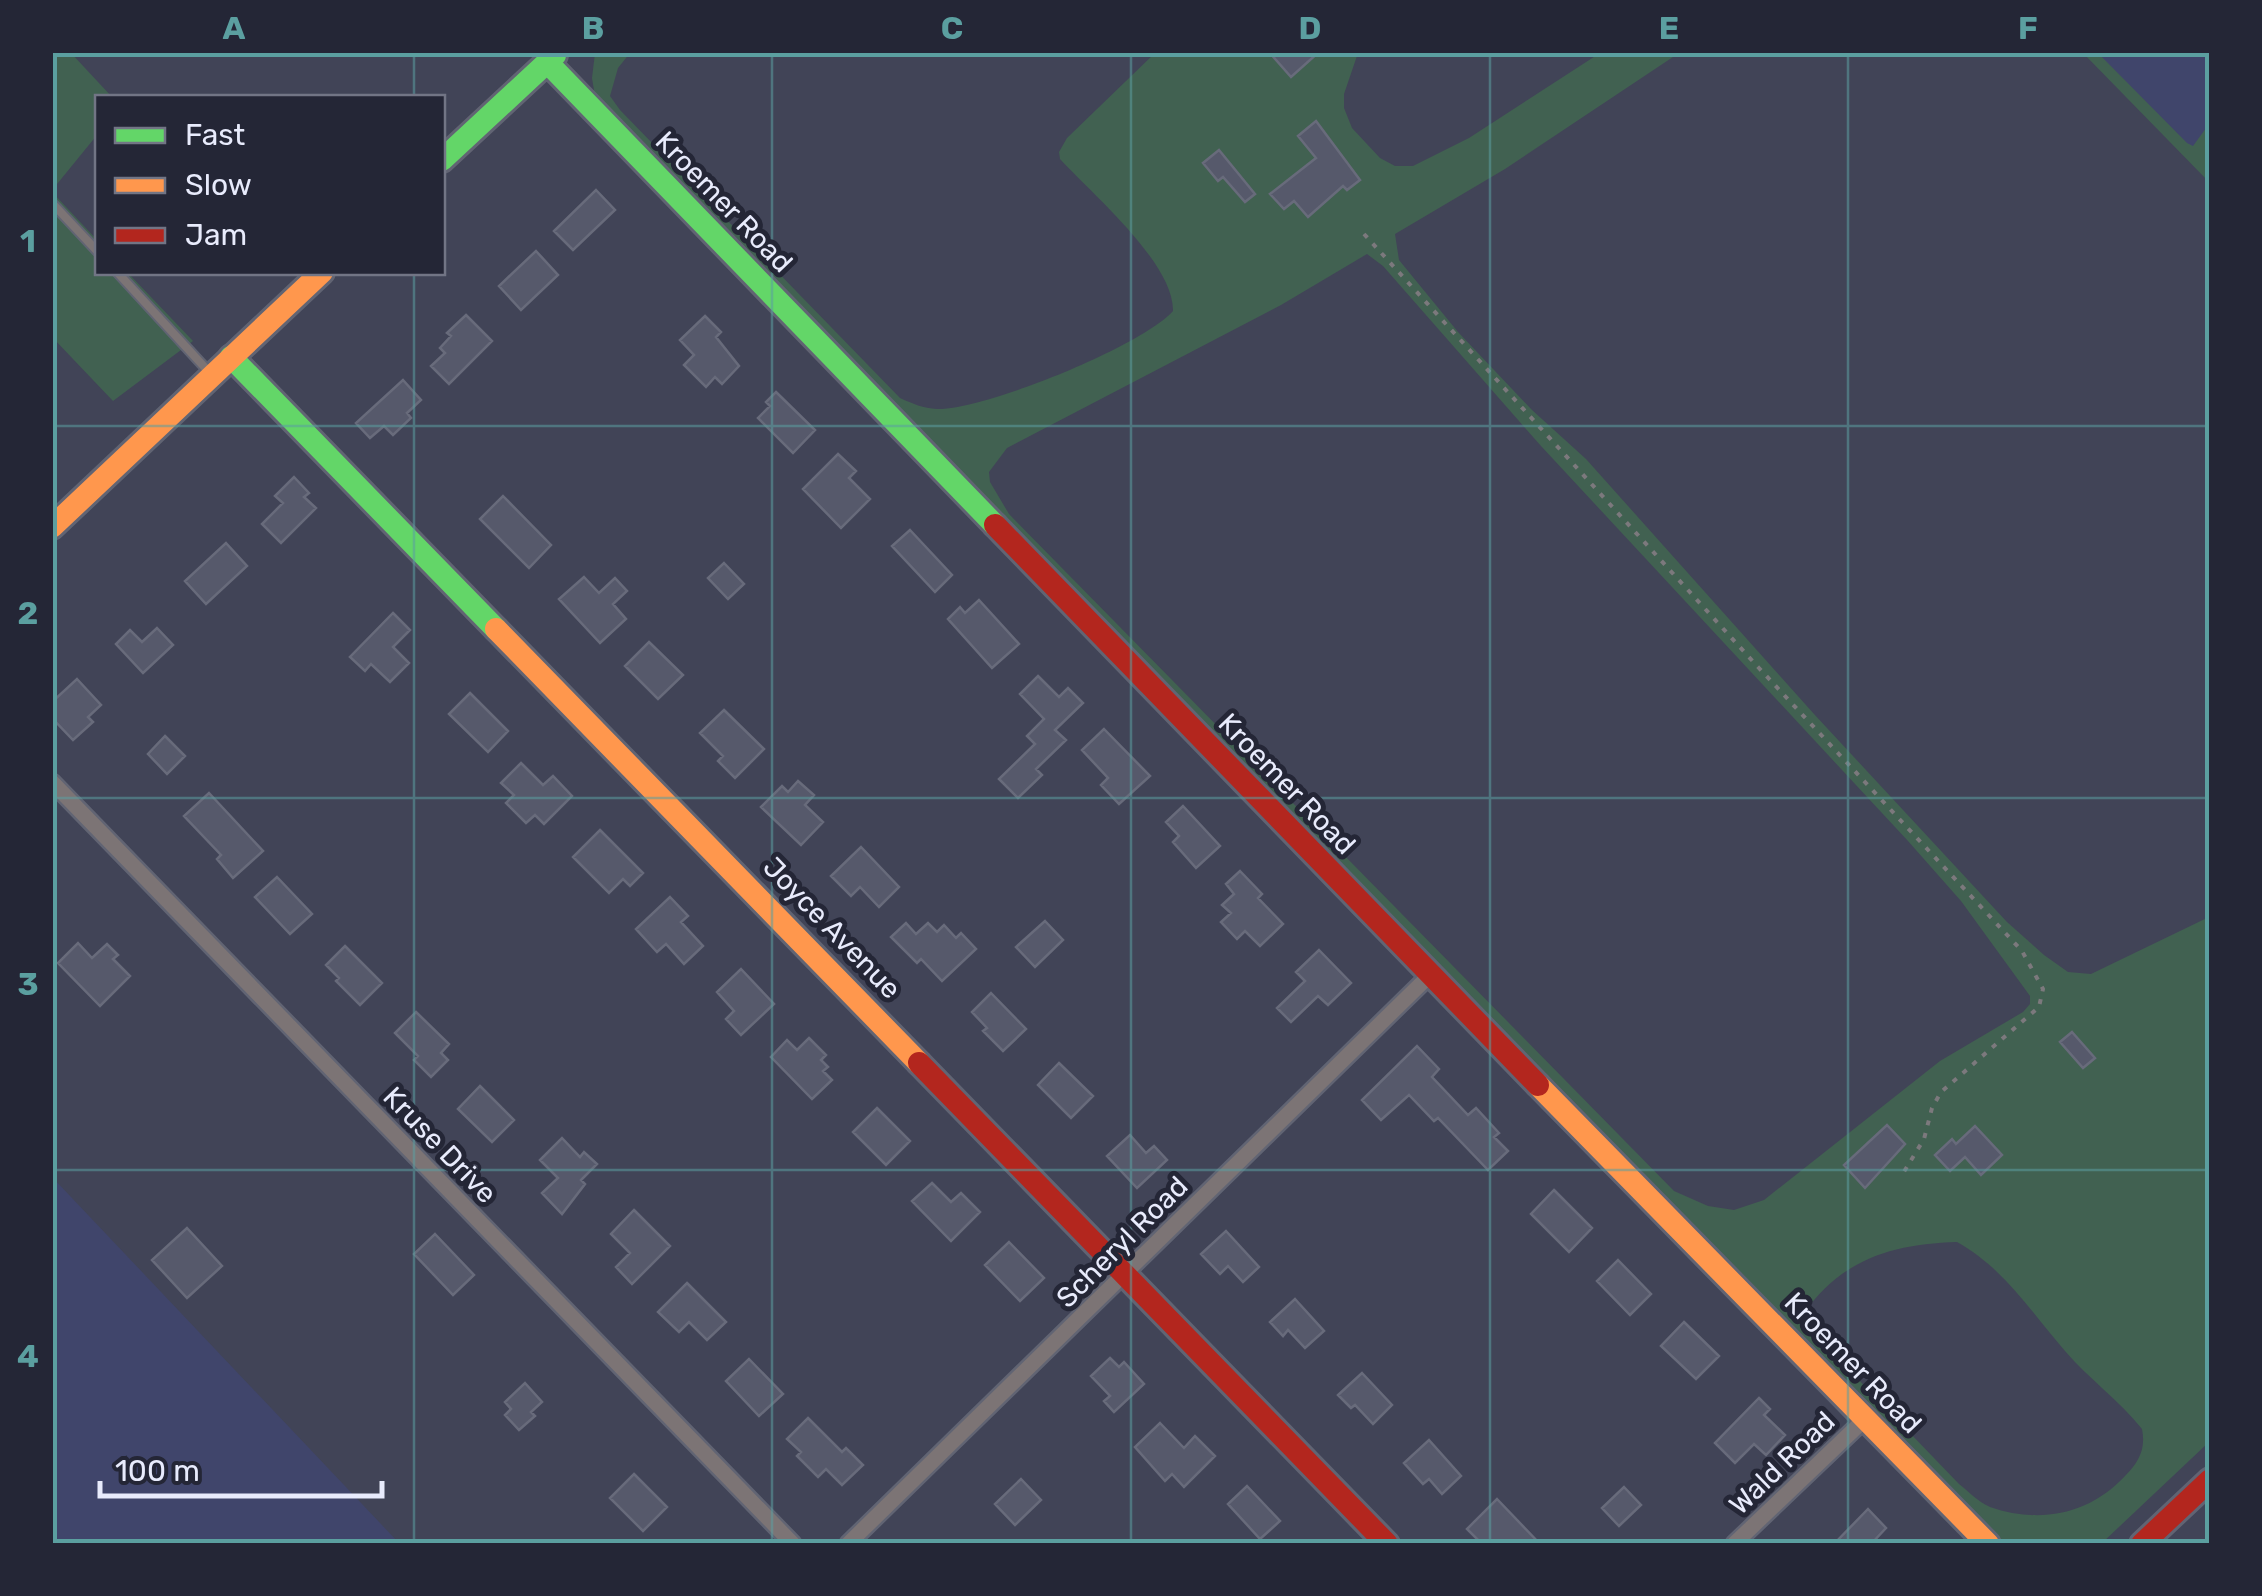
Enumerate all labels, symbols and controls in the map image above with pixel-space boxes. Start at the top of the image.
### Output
text: A [223,9,246,47]
text: B [582,9,604,47]
text: C [941,9,963,47]
text: D [1299,9,1321,47]
text: E [1659,9,1679,47]
text: F [2018,9,2038,47]
legend [95,95,445,275]
text: Fast [185,117,245,153]
street label: Kroemer Road [649,125,799,279]
text: Slow [185,167,252,203]
text: Jam [185,217,247,253]
text: 1 [20,222,36,260]
text: 2 [18,594,38,632]
street label: Kroemer Road [1212,707,1362,861]
street label: Joyce Avenue [756,851,908,1005]
text: 3 [17,965,39,1003]
street label: Kruse Drive [377,1080,503,1210]
street label: Scheryl Road [1050,1170,1194,1314]
street label: Kroemer Road [1778,1286,1928,1440]
text: 4 [17,1337,39,1375]
street label: Wald Road [1722,1405,1842,1521]
scale bar [100,1436,382,1498]
text: 100 m [115,1453,200,1489]

